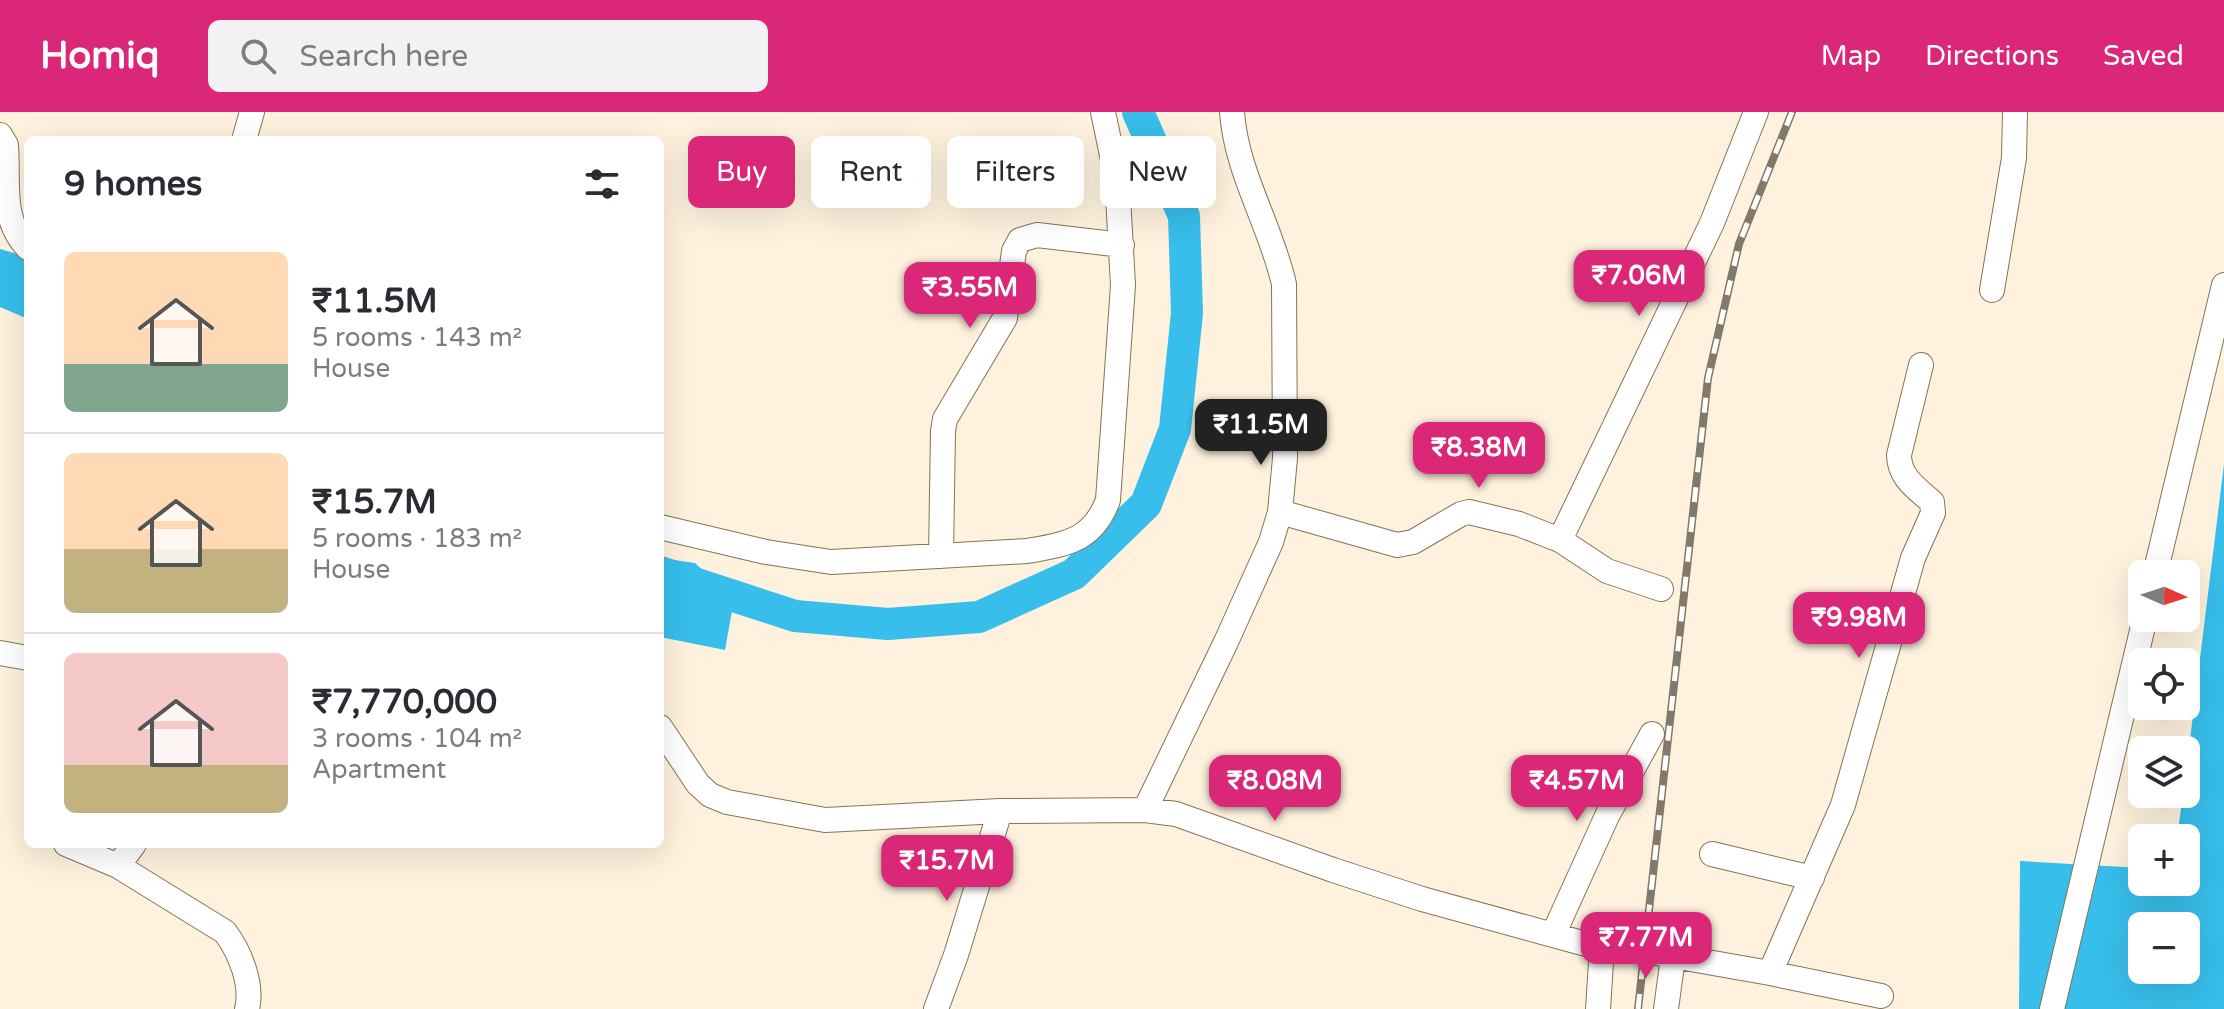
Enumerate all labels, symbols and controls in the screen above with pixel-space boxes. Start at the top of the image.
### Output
search box [208,20,768,92]
text: Homiq [40,33,160,79]
icon: search [236,34,280,78]
text: Search here [300,38,468,75]
text: Map [1821,39,1881,73]
text: Directions [1925,39,2059,73]
text: Saved [2103,39,2184,73]
chip: Buy [688,136,795,208]
chip: Rent [811,136,931,208]
chip: Filters [947,136,1084,208]
chip: New [1100,136,1216,208]
icon: filters [580,162,624,206]
text: 9 homes [64,164,202,205]
pin: ₹7.06M [1574,250,1704,318]
text: ₹7.06M [1592,260,1686,291]
pin: ₹3.55M [905,262,1035,330]
text: ₹3.55M [922,272,1018,303]
text: ₹11.5M [312,281,438,322]
icon: home [128,284,224,380]
text: 5 rooms · 143 m² [312,322,522,353]
text: House [312,353,390,384]
pin: ₹11.5M [1196,399,1326,467]
text: ₹11.5M [1213,409,1309,440]
pin: ₹8.38M [1414,422,1544,490]
text: ₹8.38M [1431,432,1527,463]
text: ₹15.7M [312,482,437,523]
icon: home [128,485,224,581]
text: 5 rooms · 183 m² [312,523,522,554]
text: House [312,554,390,585]
north arrow [2128,560,2200,632]
map controls [2128,560,2200,984]
pin: ₹9.98M [1794,592,1924,660]
text: ₹9.98M [1811,602,1907,633]
button: locate [2128,648,2200,720]
text: ₹7,770,000 [312,682,497,723]
icon: home [128,685,224,781]
text: 3 rooms · 104 m² [312,723,522,754]
button: layers [2128,736,2200,808]
text: Apartment [312,754,446,785]
pin: ₹8.08M [1210,755,1340,823]
pin: ₹4.57M [1512,755,1642,823]
text: ₹8.08M [1227,765,1323,796]
text: ₹4.57M [1529,765,1625,796]
button: + [2128,824,2200,896]
pin: ₹15.7M [882,835,1012,903]
text: ₹15.7M [899,845,995,876]
pin: ₹7.77M [1581,912,1711,980]
button: − [2128,912,2200,984]
text: ₹7.77M [1599,922,1693,953]

